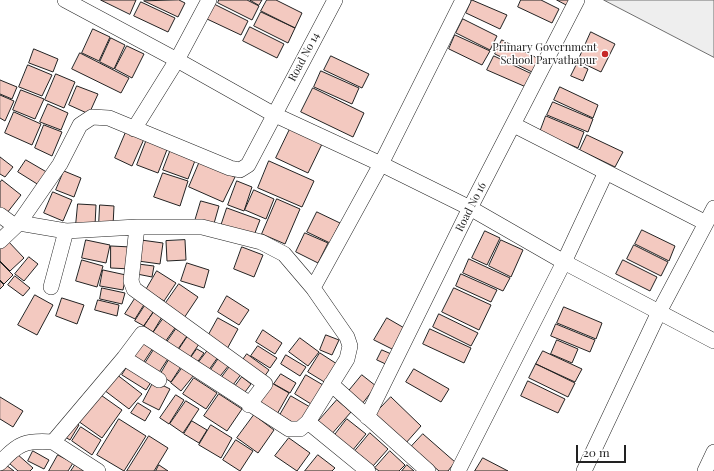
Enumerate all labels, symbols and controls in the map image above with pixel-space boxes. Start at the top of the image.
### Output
street label: Road No 14 [286,30,322,84]
place label: Primary Government School Parvathapur [492,41,597,67]
marker: Primary Government School Parvathapur [600,49,610,59]
street label: Road No 16 [453,180,489,234]
scale bar [578,437,628,463]
text: 20 m [583,444,610,460]

